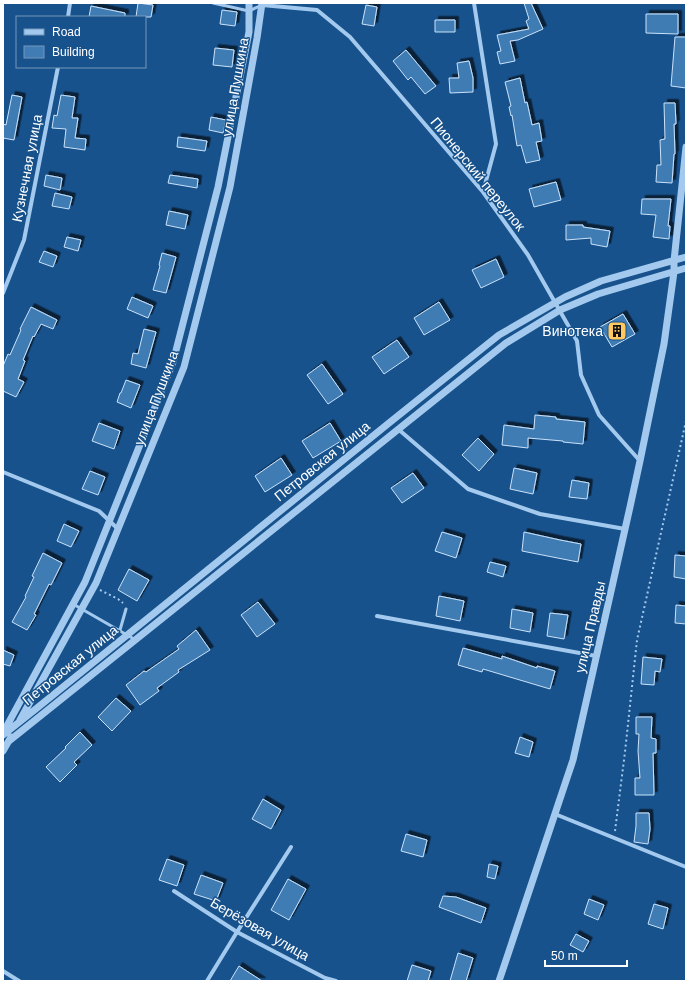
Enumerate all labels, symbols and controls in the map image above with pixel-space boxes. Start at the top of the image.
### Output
legend [16,16,146,68]
text: Road [52,25,81,39]
street label: улица Пушкина [218,36,252,138]
text: Building [52,45,95,59]
street label: Кузнечная улица [9,113,45,223]
street label: Пионерский переулок [427,114,529,235]
building icon: Винотека [606,320,628,342]
place label: Винотека [542,323,603,339]
street label: улица Пушкина [131,348,181,448]
street label: Петровская улица [271,418,373,504]
street label: улица Правды [572,580,608,674]
street label: Петровская улица [19,622,121,708]
street label: Берёзовая улица [208,894,313,964]
scale bar [545,942,627,968]
text: 50 m [551,949,578,963]

